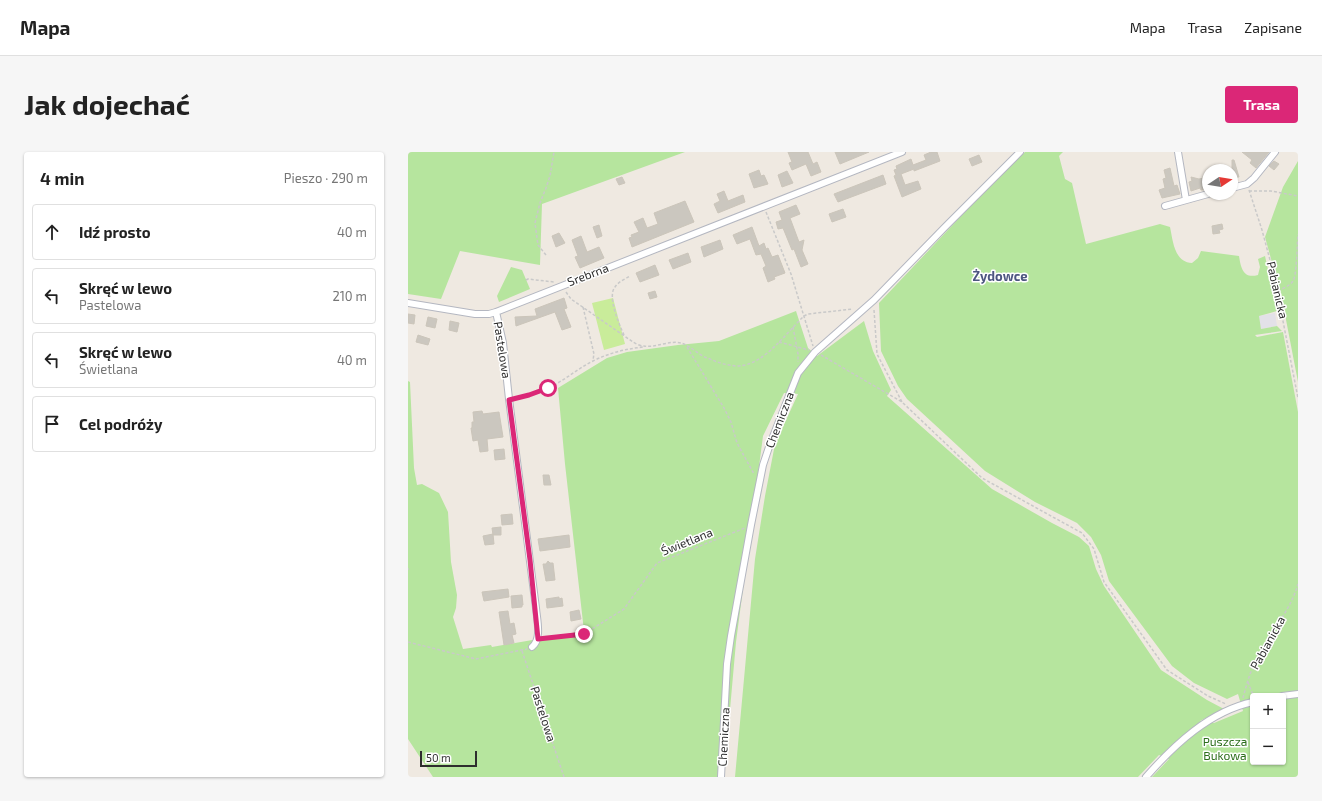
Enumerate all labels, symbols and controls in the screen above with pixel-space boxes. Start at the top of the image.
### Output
text: Mapa [20,16,70,39]
text: Mapa [1130,19,1165,36]
text: Trasa [1187,19,1222,36]
text: Zapisane [1244,19,1302,36]
button: Trasa [1225,86,1298,123]
text: Jak dojechać [24,87,190,121]
north arrow [1202,164,1238,200]
text: 4 min [40,168,84,188]
text: Pieszo · 290 m [284,170,368,186]
icon: ahead [41,221,63,243]
text: Idź prosto [79,223,151,241]
text: 40 m [337,224,367,240]
street label: Srebrna [565,260,610,288]
street label: Pabianicka [1265,260,1291,320]
district label: Żydowce [972,268,1028,284]
text: Skręć w lewo [79,279,172,297]
icon: left [41,285,63,307]
text: 210 m [332,288,367,304]
text: Pastelowa [79,297,141,313]
street label: Pastelowa [492,320,514,379]
text: Skręć w lewo [79,343,172,361]
icon: left [41,349,63,371]
text: 40 m [337,352,367,368]
text: Świetlana [79,361,138,377]
route start [539,379,557,397]
street label: Chemiczna [762,389,796,450]
icon: arrive [41,413,63,435]
text: Cel podróży [79,415,162,433]
street label: Świetlana [659,524,714,558]
street label: Pabianicka [1247,614,1287,672]
route end [575,625,593,643]
street label: Pastelowa [528,684,559,743]
map controls [1250,693,1286,765]
button: + [1250,693,1286,729]
street label: Chemiczna [714,707,732,767]
button: − [1250,729,1286,765]
park label: Puszcza Bukowa [1203,734,1247,762]
scale bar [420,749,477,768]
text: 50 m [426,751,451,764]

